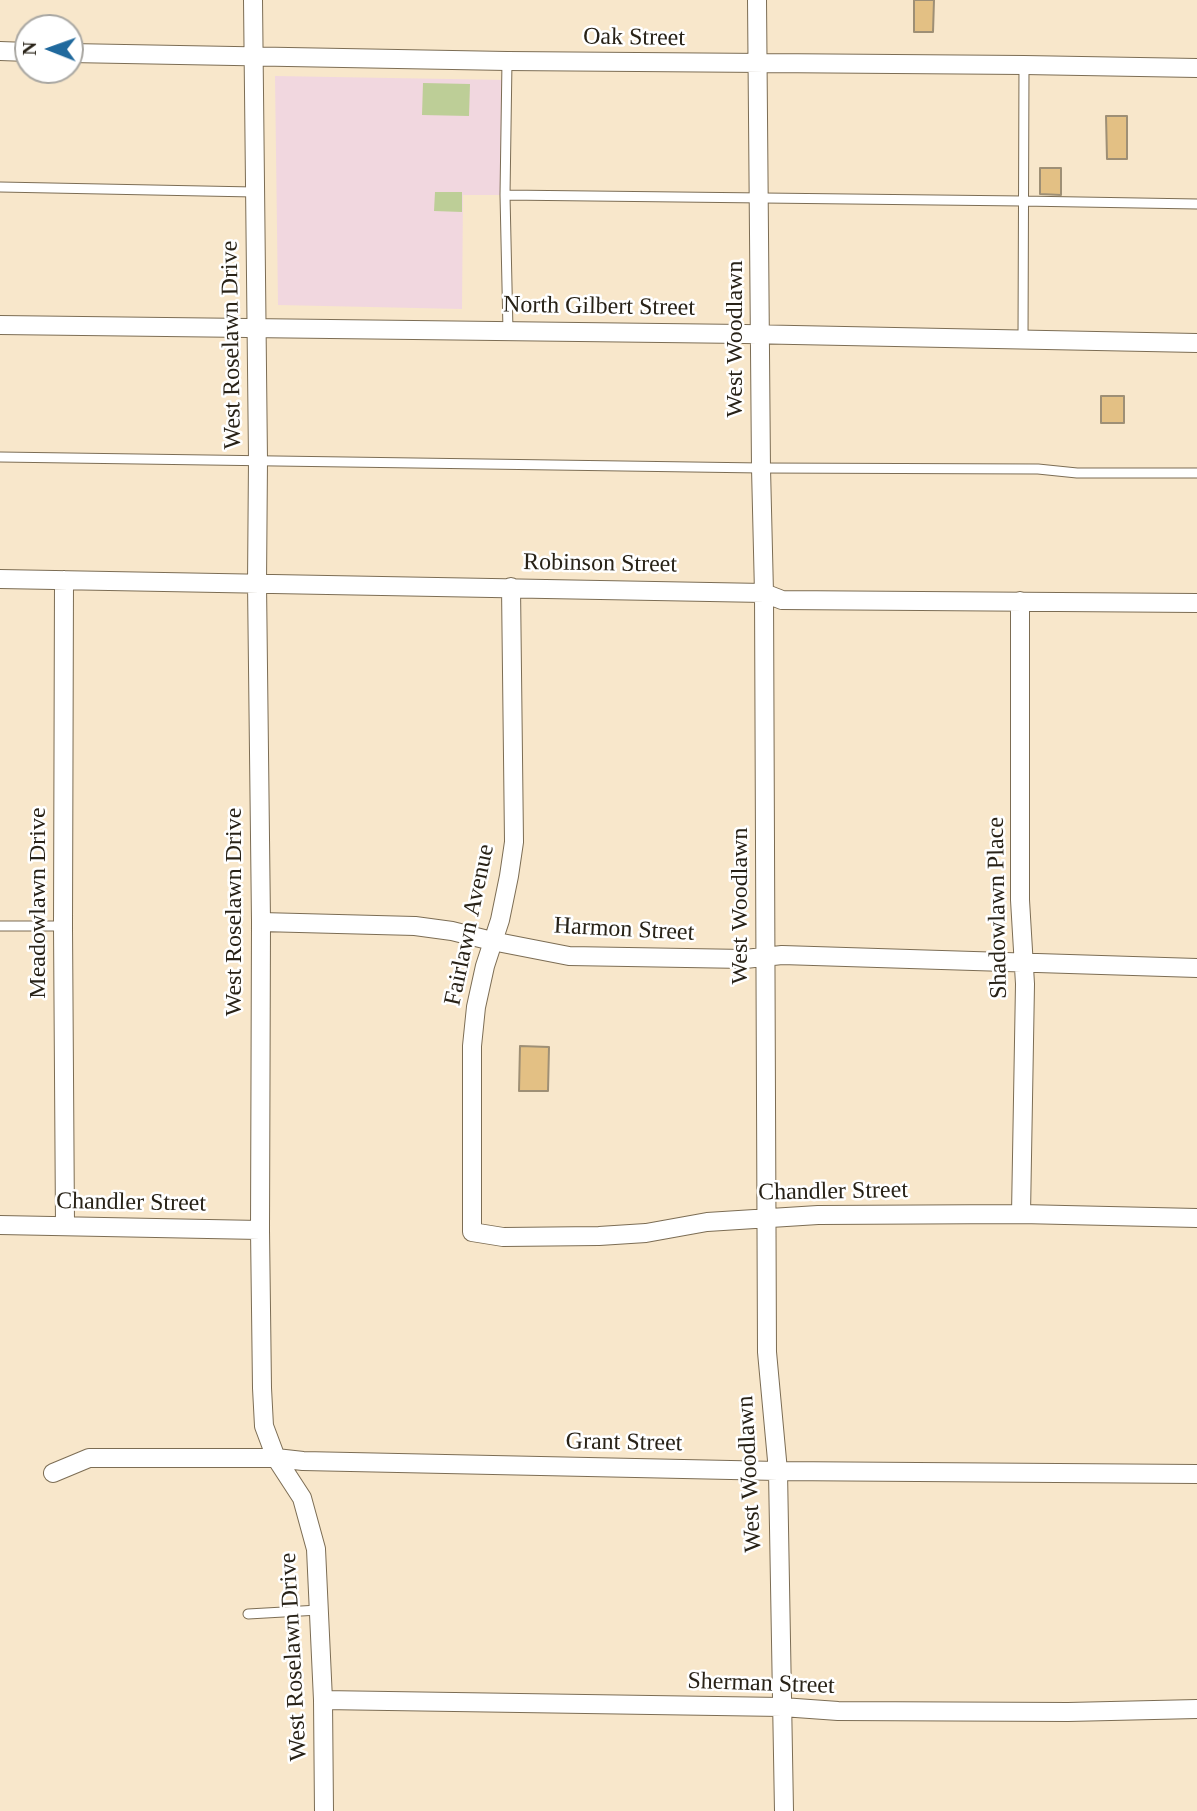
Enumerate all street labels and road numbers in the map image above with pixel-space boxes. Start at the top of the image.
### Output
street label: Oak Street [583,23,685,53]
street label: West Roselawn Drive [216,240,248,450]
street label: West Woodlawn [722,261,750,417]
street label: North Gilbert Street [503,291,695,323]
street label: Robinson Street [523,548,677,580]
street label: Meadowlawn Drive [25,807,53,999]
street label: West Roselawn Drive [221,808,249,1016]
street label: Shadowlawn Place [982,817,1014,999]
street label: West Woodlawn [727,828,755,984]
street label: Fairlawn Avenue [439,842,501,1008]
street label: Harmon Street [553,912,695,948]
street label: Chandler Street [758,1176,908,1208]
street label: Chandler Street [56,1187,206,1219]
street label: West Woodlawn [732,1395,768,1553]
street label: Grant Street [565,1428,683,1458]
street label: West Roselawn Drive [274,1552,314,1762]
street label: Sherman Street [687,1667,835,1701]

